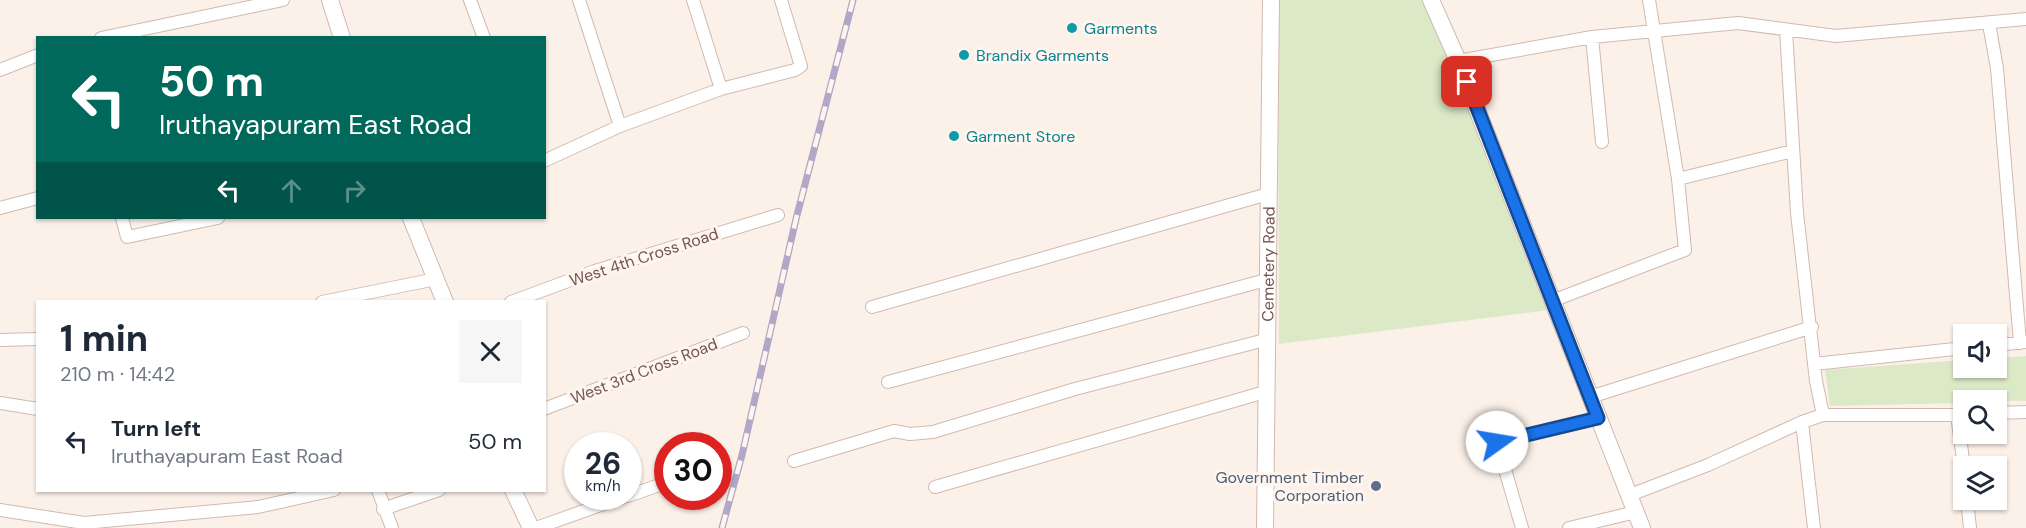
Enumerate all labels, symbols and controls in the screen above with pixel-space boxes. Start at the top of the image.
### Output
place label: Garments [1084,18,1158,39]
marker: Garments [1065,21,1079,35]
place label: Brandix Garments [976,45,1109,66]
marker: Brandix Garments [957,48,971,62]
text: 50 m [159,54,264,109]
pin [1441,56,1492,107]
icon: left [60,60,138,138]
icon: arrive [1450,65,1483,98]
text: Iruthayapuram East Road [159,107,472,142]
place label: Garment Store [966,126,1075,147]
marker: Garment Store [947,129,961,143]
icon: left [212,174,245,207]
icon: ahead [275,174,308,207]
icon: right [338,174,371,207]
street label: Cemetery Road [1257,206,1279,322]
street label: West 4th Cross Road [567,223,721,291]
text: 1 min [60,315,148,362]
button: close [459,320,522,383]
map controls [1953,324,2007,510]
button: sound [1953,324,2007,378]
street label: West 3rd Cross Road [568,333,720,409]
text: 210 m · 14:42 [60,361,175,387]
button: search [1953,390,2007,444]
position arrow [1465,410,1529,474]
text: Turn left [111,414,201,443]
icon: left [60,425,93,458]
text: 50 m [468,427,522,456]
speed limit sign: 30 [654,432,732,510]
text: Iruthayapuram East Road [111,443,343,469]
text: 26 [585,444,621,483]
button: layers [1953,456,2007,510]
place label: Government Timber Corporation [1215,467,1364,506]
text: km/h [585,476,621,496]
marker: Government Timber Corporation [1369,479,1383,493]

